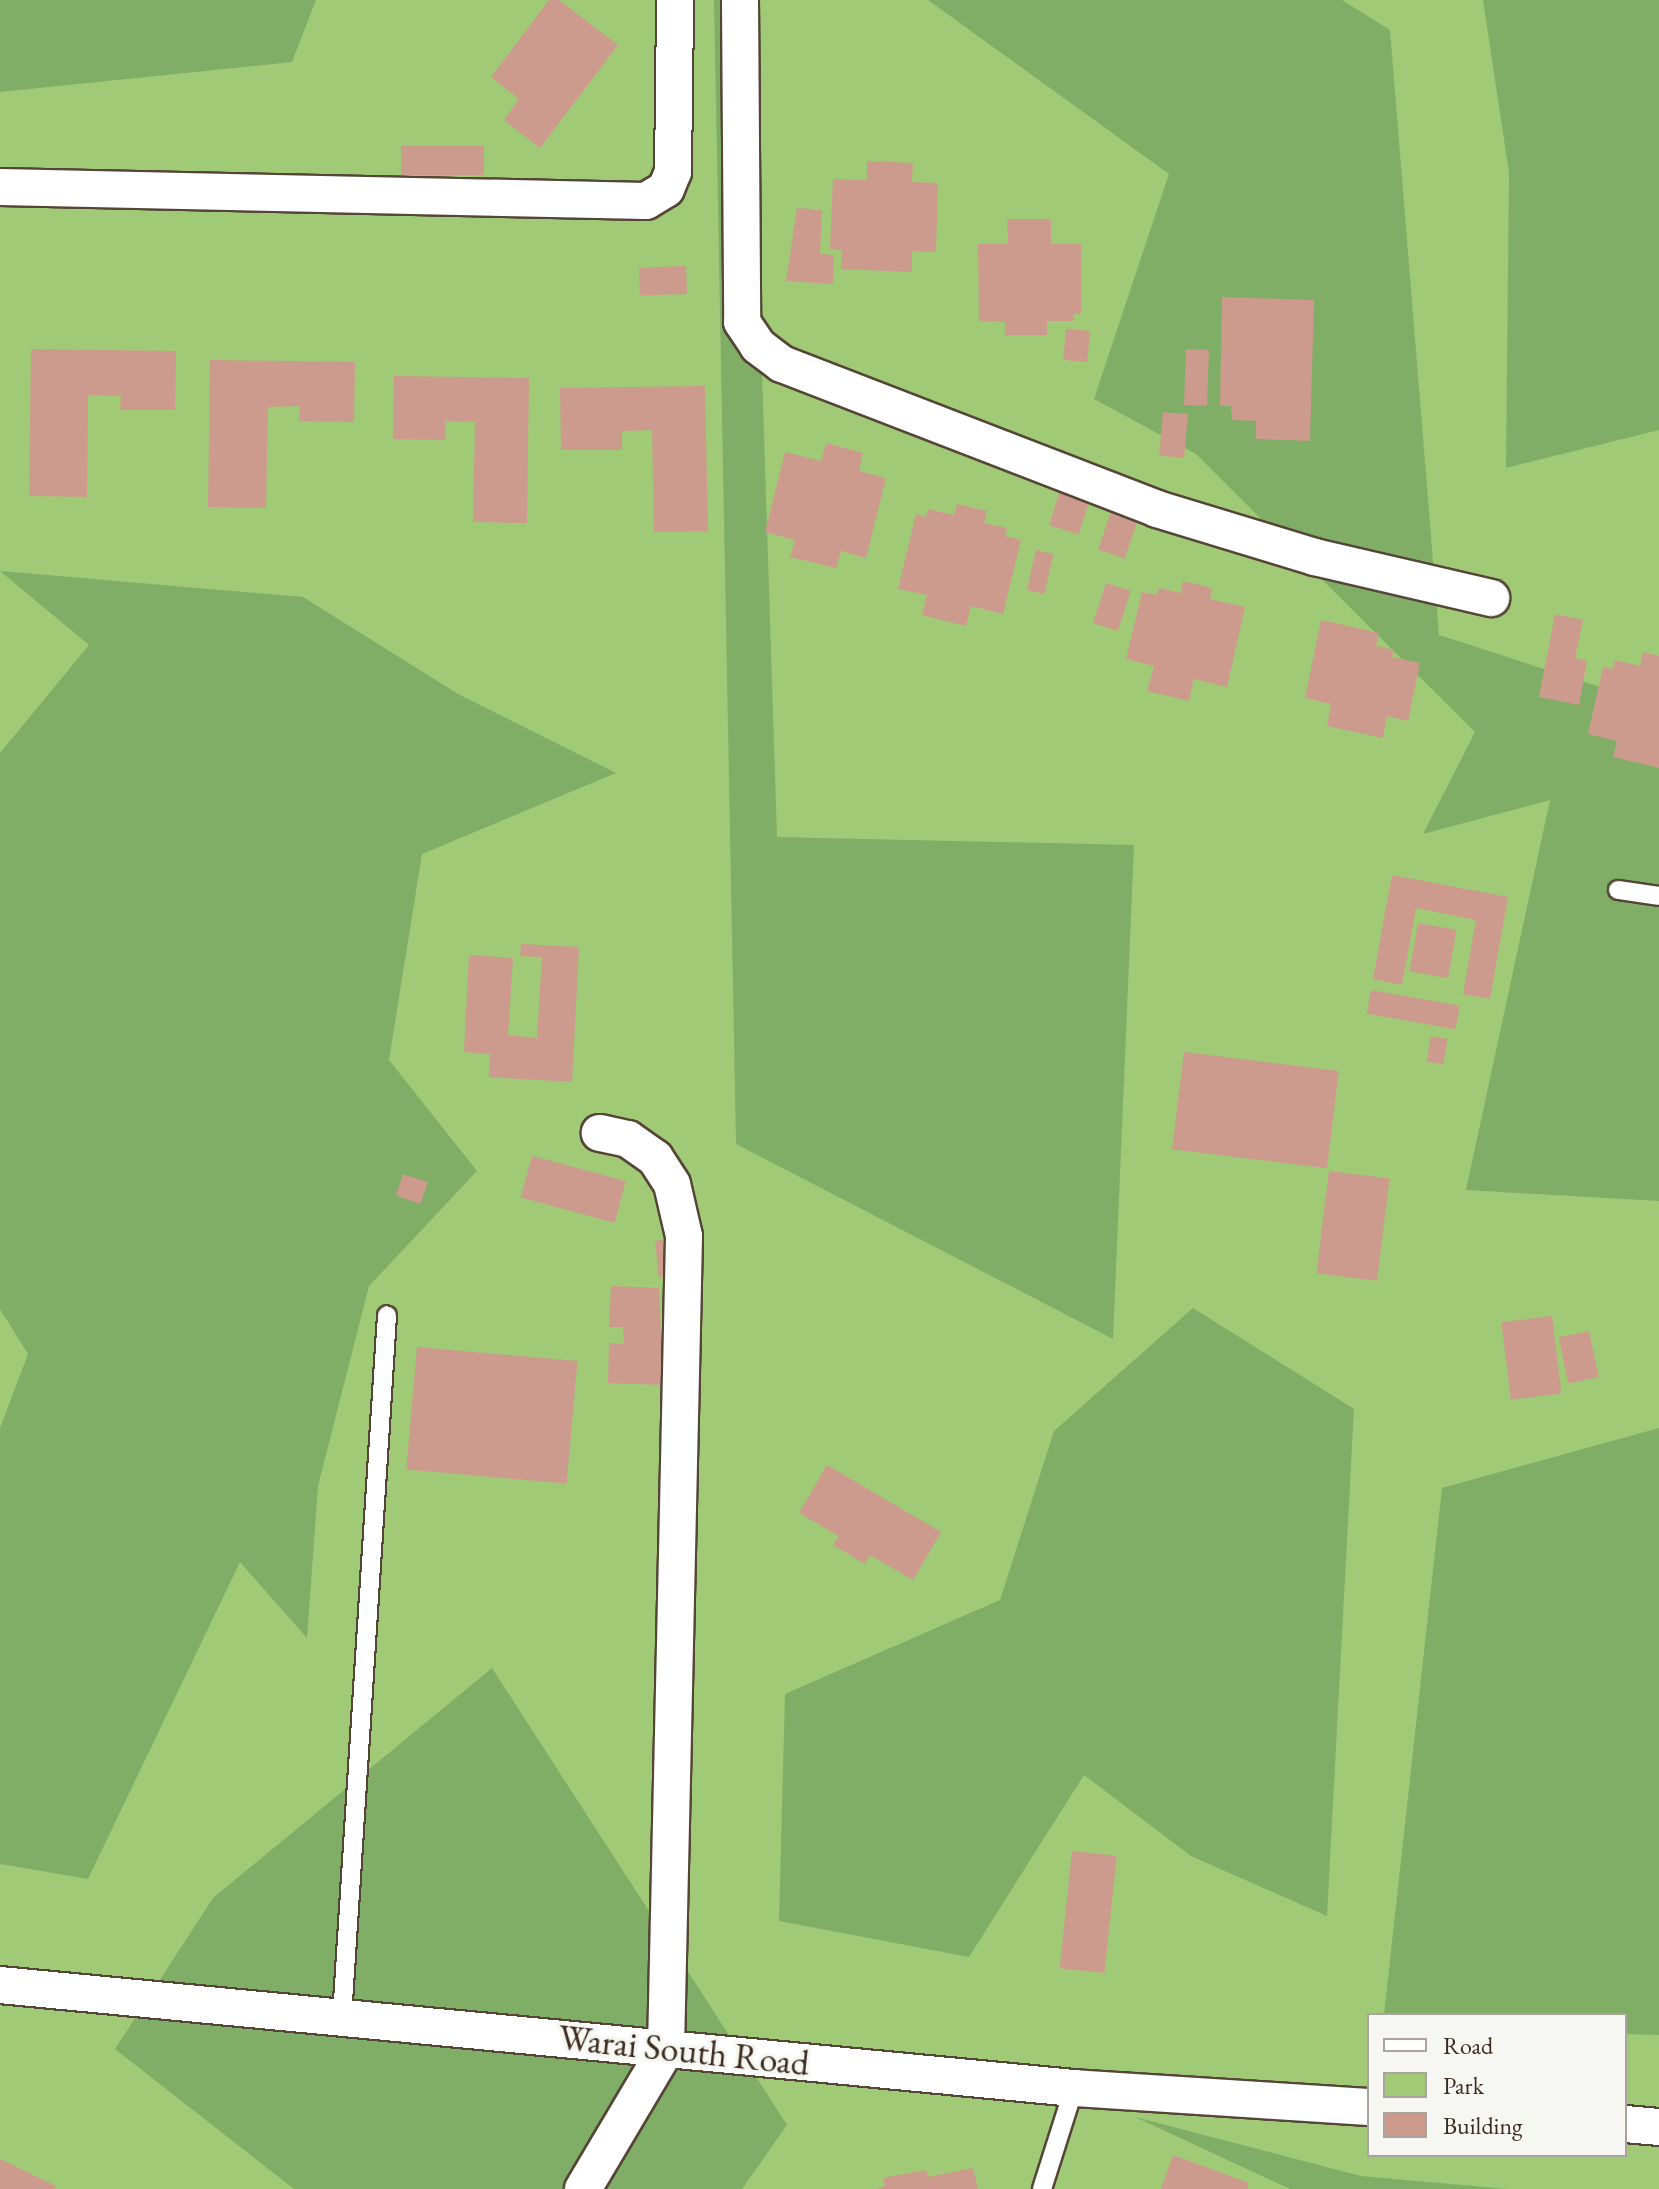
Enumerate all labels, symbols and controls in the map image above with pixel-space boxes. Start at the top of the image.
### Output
legend [1367,2013,1627,2157]
street label: Warai South Road [556,2015,812,2085]
text: Road [1443,2030,1493,2061]
text: Park [1443,2070,1484,2101]
text: Building [1443,2110,1523,2141]

